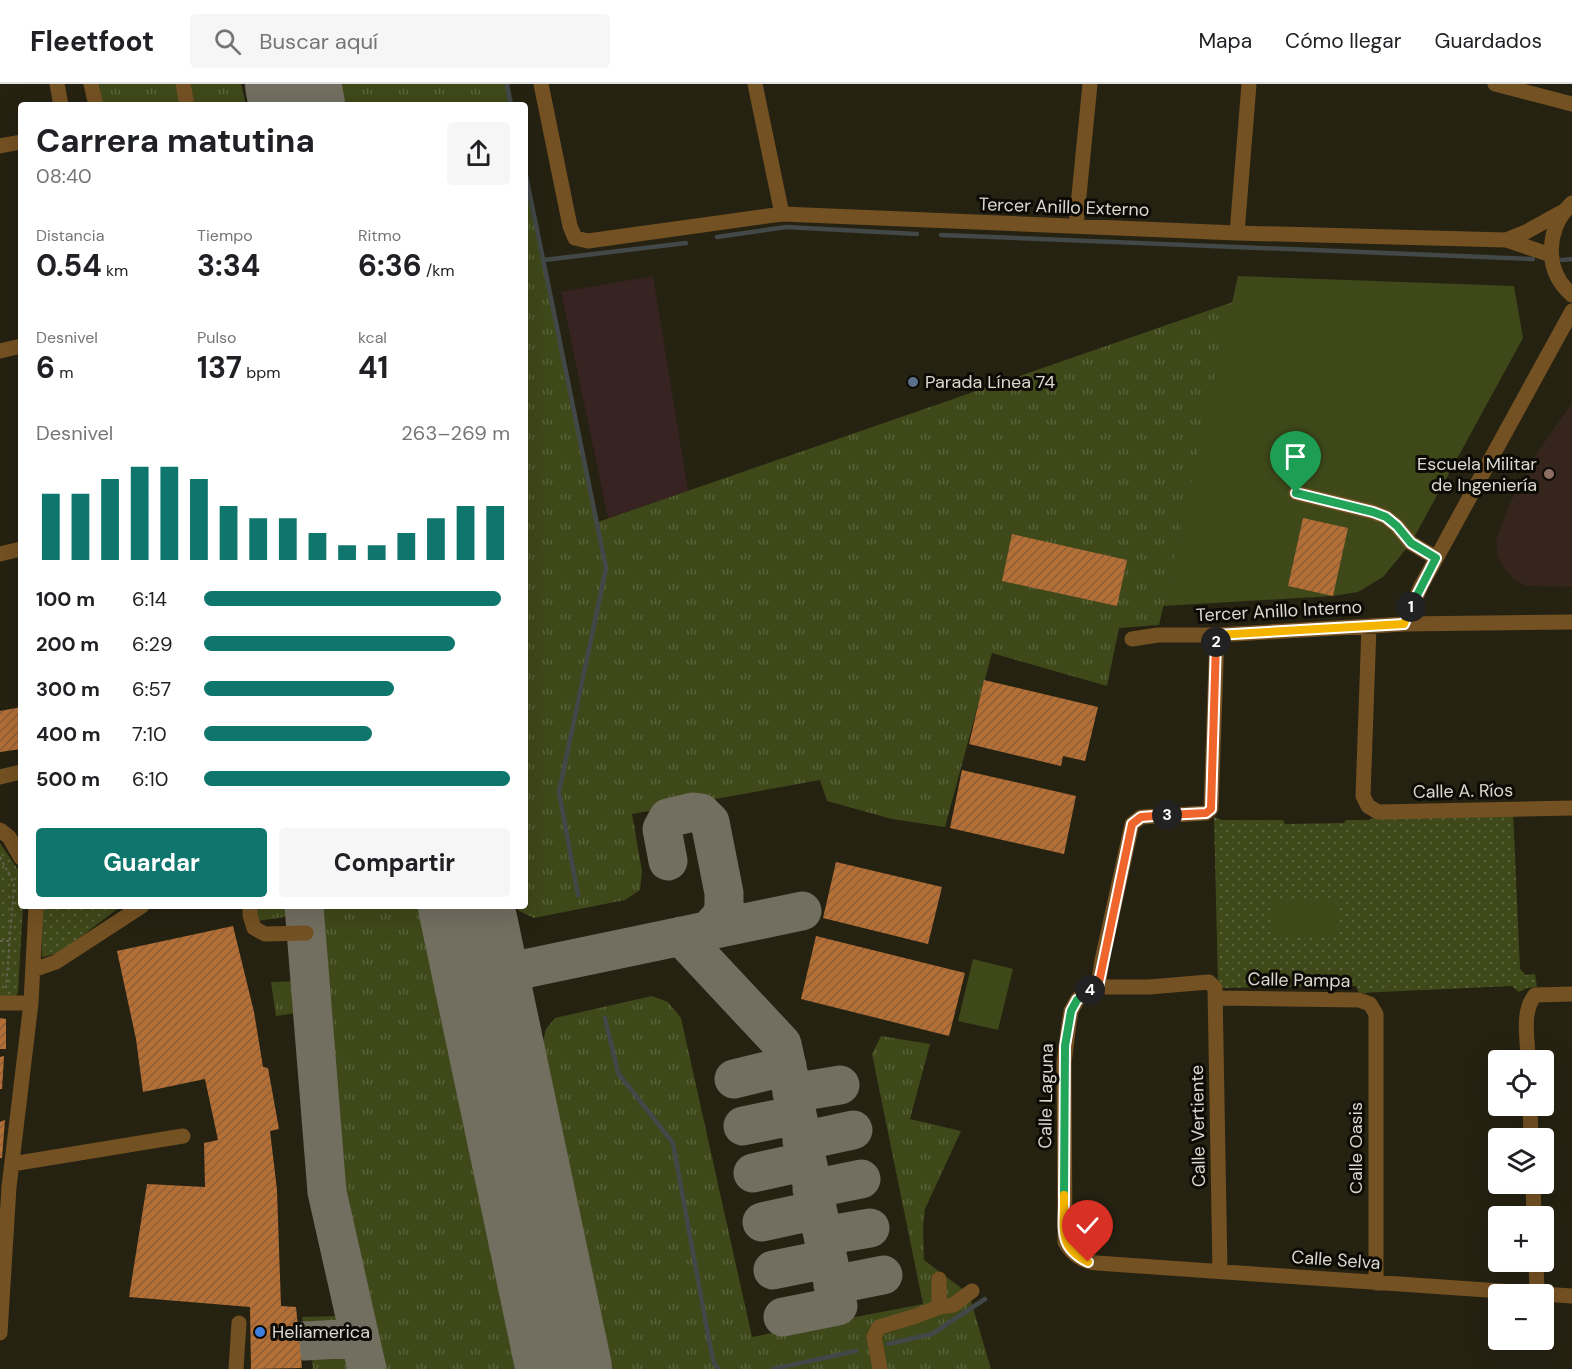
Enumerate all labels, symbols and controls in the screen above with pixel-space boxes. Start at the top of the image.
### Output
search box [190,14,610,68]
text: Fleetfoot [30,23,154,60]
icon: search [211,25,244,58]
text: Buscar aquí [259,27,378,56]
text: Mapa [1198,27,1252,55]
text: Cómo llegar [1285,27,1402,55]
text: Guardados [1435,27,1542,55]
text: Carrera matutina [36,119,315,162]
button: share [447,122,510,185]
text: 08:40 [36,163,92,189]
street label: Tercer Anillo Externo [978,192,1150,222]
text: Distancia [36,225,104,246]
text: Tiempo [197,225,253,246]
text: Ritmo [358,225,401,246]
text: 0.54 [36,246,102,285]
text: 3:34 [197,246,260,285]
text: 6:36 [358,246,422,285]
text: km [102,260,128,281]
text: /km [422,260,455,281]
text: Desnivel [36,327,98,348]
text: Pulso [197,327,237,348]
text: kcal [358,327,387,348]
text: 6 [36,348,55,387]
text: 137 [197,348,242,387]
text: 41 [358,348,388,387]
text: m [55,362,74,383]
text: bpm [242,362,280,383]
place label: Parada Línea 74 [925,370,1055,394]
marker: Parada Línea 74 [906,375,920,389]
text: Desnivel [36,420,113,446]
text: 263–269 m [401,420,510,446]
pin [1270,431,1321,493]
icon: arrive [1279,440,1312,473]
place label: Escuela Militar de Ingeniería [1417,452,1537,497]
marker: Escuela Militar de Ingeniería [1542,467,1556,481]
text: 100 m [36,586,95,612]
text: 6:14 [132,586,167,612]
pin: 1 [1396,592,1426,622]
street label: Tercer Anillo Interno [1195,595,1363,627]
text: 1 [1408,596,1414,617]
pin: 2 [1201,627,1231,657]
text: 200 m [36,631,99,657]
text: 6:29 [132,631,172,657]
text: 2 [1211,631,1221,652]
text: 300 m [36,676,100,702]
text: 6:57 [132,676,171,702]
text: 400 m [36,721,101,747]
text: 7:10 [132,721,167,747]
text: 500 m [36,766,100,792]
text: 6:10 [132,766,169,792]
street label: Calle A. Ríos [1413,778,1513,804]
pin: 3 [1152,800,1182,830]
text: 3 [1162,804,1172,825]
button: Guardar [36,828,267,897]
button: Compartir [279,828,510,897]
street label: Calle Pampa [1247,967,1351,993]
pin: 4 [1075,975,1105,1005]
text: 4 [1085,979,1095,1000]
street label: Calle Laguna [1033,1043,1059,1149]
map controls [1488,1050,1554,1350]
button: locate [1488,1050,1554,1116]
street label: Calle Vertiente [1185,1065,1211,1187]
street label: Calle Oasis [1344,1102,1368,1194]
button: layers [1488,1128,1554,1194]
pin [1062,1200,1113,1262]
button: + [1488,1206,1554,1272]
icon: check [1071,1209,1104,1242]
street label: Calle Selva [1291,1245,1381,1275]
button: − [1488,1284,1554,1350]
place label: Heliamerica [272,1320,370,1344]
marker: Heliamerica [253,1325,267,1339]

